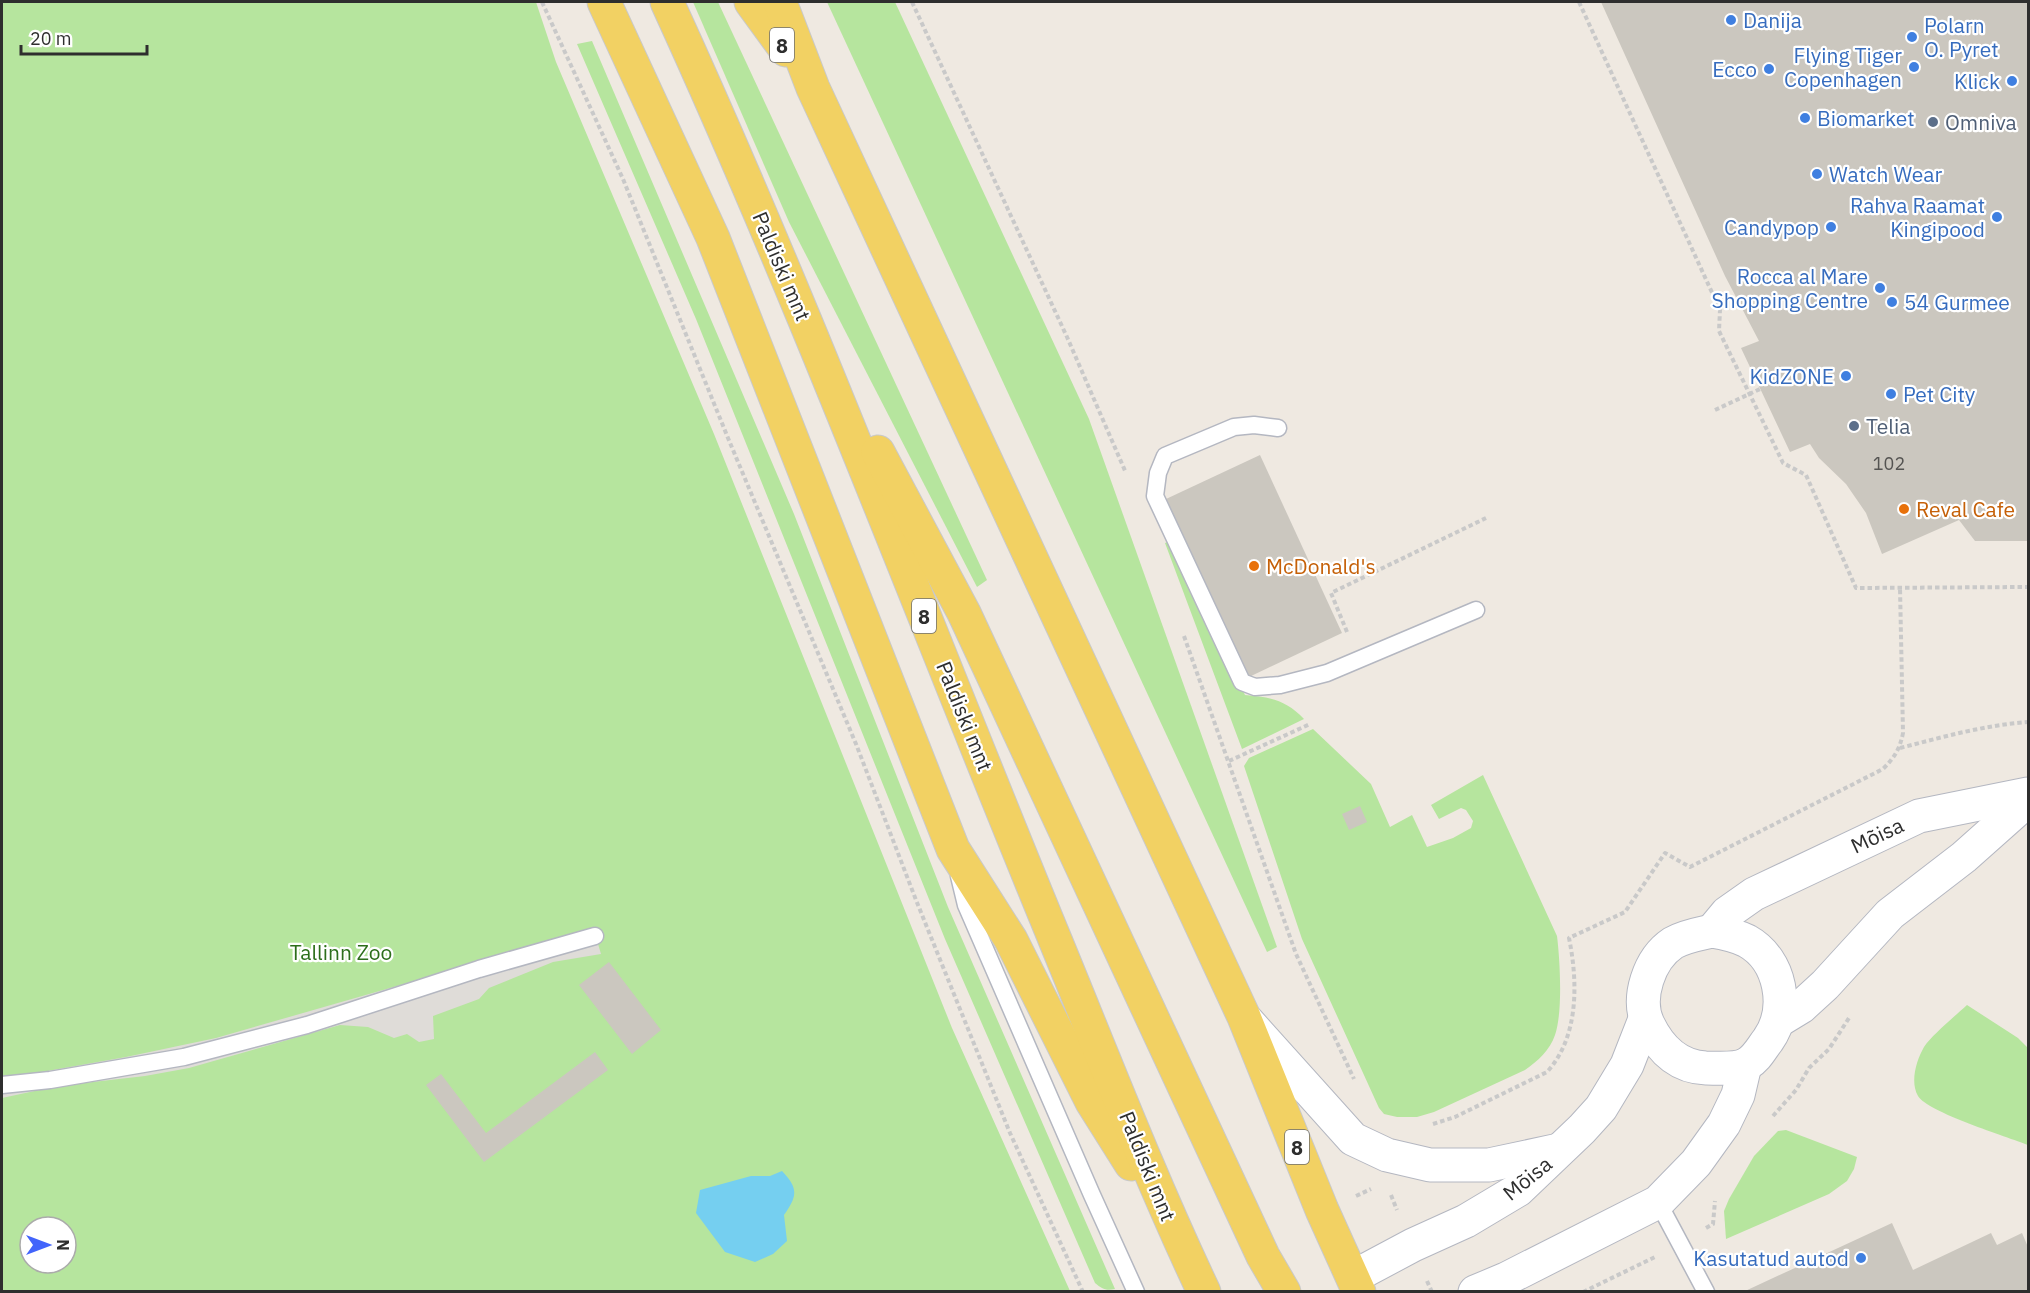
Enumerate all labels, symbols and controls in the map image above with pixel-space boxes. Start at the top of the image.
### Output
place label: Danija [1743,6,1802,34]
place label: Polarn O. Pyret [1924,11,1999,63]
marker: Danija [1724,13,1738,27]
scale bar [21,18,147,56]
text: 20 m [30,27,72,50]
road number: 8 [770,28,794,62]
marker: Polarn O. Pyret [1905,30,1919,44]
place label: Flying Tiger Copenhagen [1784,41,1902,93]
place label: Ecco [1712,55,1757,83]
marker: Flying Tiger Copenhagen [1907,60,1921,74]
marker: Ecco [1762,62,1776,76]
place label: Klick [1954,67,2000,95]
marker: Klick [2005,74,2019,88]
place label: Biomarket [1817,104,1915,132]
place label: Omniva [1945,108,2017,136]
marker: Biomarket [1798,111,1812,125]
marker: Omniva [1926,115,1940,129]
place label: Watch Wear [1829,160,1943,188]
marker: Watch Wear [1810,167,1824,181]
place label: Rahva Raamat Kingipood [1850,191,1985,243]
street label: Paldiski mnt [746,207,818,325]
marker: Rahva Raamat Kingipood [1990,210,2004,224]
place label: Candypop [1724,213,1819,241]
marker: Candypop [1824,220,1838,234]
place label: Rocca al Mare Shopping Centre [1712,262,1868,314]
marker: Rocca al Mare Shopping Centre [1873,281,1887,295]
place label: 54 Gurmee [1904,288,2010,316]
marker: 54 Gurmee [1885,295,1899,309]
place label: KidZONE [1749,362,1834,390]
marker: KidZONE [1839,369,1853,383]
place label: Pet City [1903,380,1976,408]
marker: Pet City [1884,387,1898,401]
place label: Telia [1866,412,1910,440]
marker: Telia [1847,419,1861,433]
house number: 102 [1873,452,1905,475]
place label: Reval Cafe [1916,495,2015,523]
marker: Reval Cafe [1897,502,1911,516]
place label: McDonald's [1266,552,1376,580]
marker: McDonald's [1247,559,1261,573]
road number: 8 [912,599,936,633]
street label: Paldiski mnt [930,657,1000,775]
street label: Mõisa [1846,811,1908,859]
park label: Tallinn Zoo [290,938,392,966]
street label: Paldiski mnt [1113,1107,1183,1225]
road number: 8 [1285,1130,1309,1164]
street label: Mõisa [1497,1150,1557,1206]
north arrow [18,1215,78,1275]
text: N [53,1239,73,1251]
place label: Kasutatud autod [1693,1244,1849,1272]
marker: Kasutatud autod [1854,1251,1868,1265]

